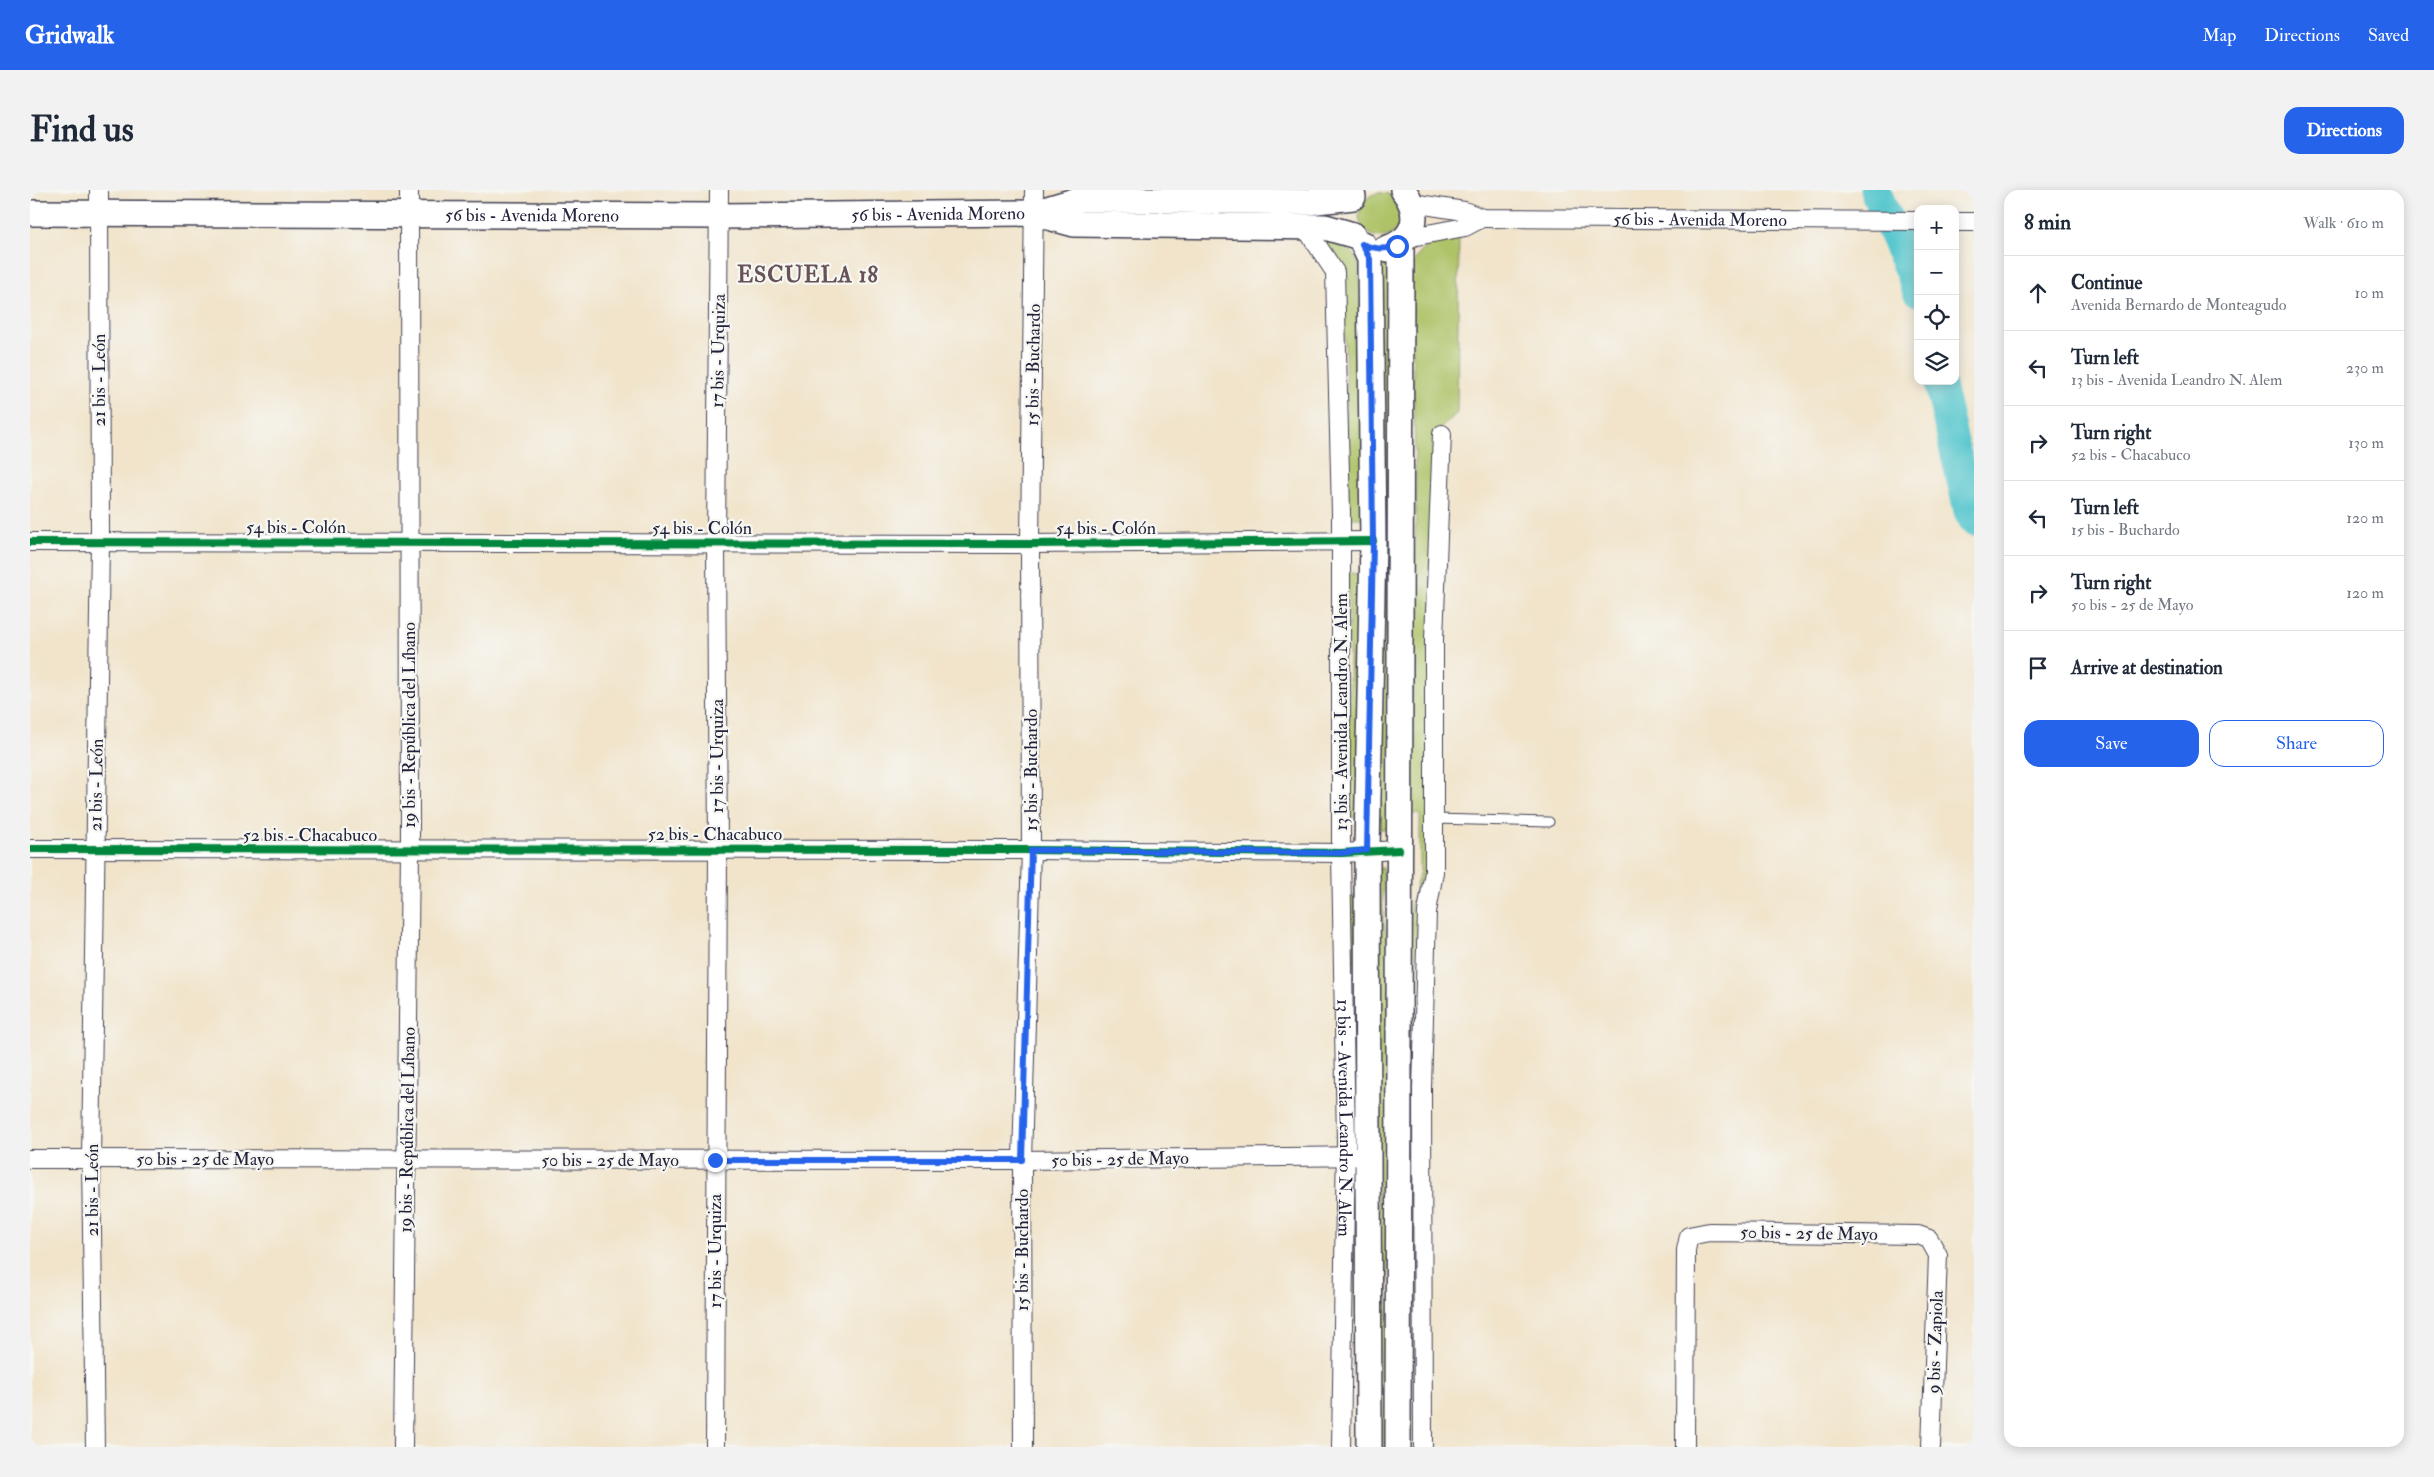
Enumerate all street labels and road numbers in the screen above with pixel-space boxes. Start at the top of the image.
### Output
street label: 56 bis - Avenida Moreno [851,202,1025,227]
street label: 56 bis - Avenida Moreno [445,204,619,228]
street label: 56 bis - Avenida Moreno [1613,208,1787,232]
street label: 17 bis - Urquiza [706,293,731,408]
street label: 15 bis - Buchardo [1021,303,1046,426]
street label: 21 bis - León [88,334,111,426]
street label: 54 bis - Colón [246,516,346,539]
street label: 54 bis - Colón [652,517,752,540]
street label: 54 bis - Colón [1056,517,1156,540]
street label: 13 bis - Avenida Leandro N. Alem [1330,593,1353,831]
street label: 19 bis - República del Líbano [398,622,421,828]
street label: 17 bis - Urquiza [706,698,729,813]
street label: 15 bis - Buchardo [1020,709,1043,831]
street label: 21 bis - León [84,738,109,832]
street label: 52 bis - Chacabuco [648,823,782,846]
street label: 52 bis - Chacabuco [243,824,377,847]
street label: 13 bis - Avenida Leandro N. Alem [1332,999,1357,1237]
street label: 19 bis - República del Líbano [394,1026,421,1233]
street label: 21 bis - León [81,1144,104,1236]
street label: 50 bis - 25 de Mayo [1051,1147,1189,1172]
street label: 50 bis - 25 de Mayo [136,1148,274,1171]
street label: 50 bis - 25 de Mayo [541,1149,679,1172]
street label: 15 bis - Buchardo [1011,1189,1034,1311]
street label: 17 bis - Urquiza [704,1193,727,1308]
street label: 50 bis - 25 de Mayo [1740,1221,1878,1246]
street label: 9 bis - Zapiola [1922,1289,1949,1396]

